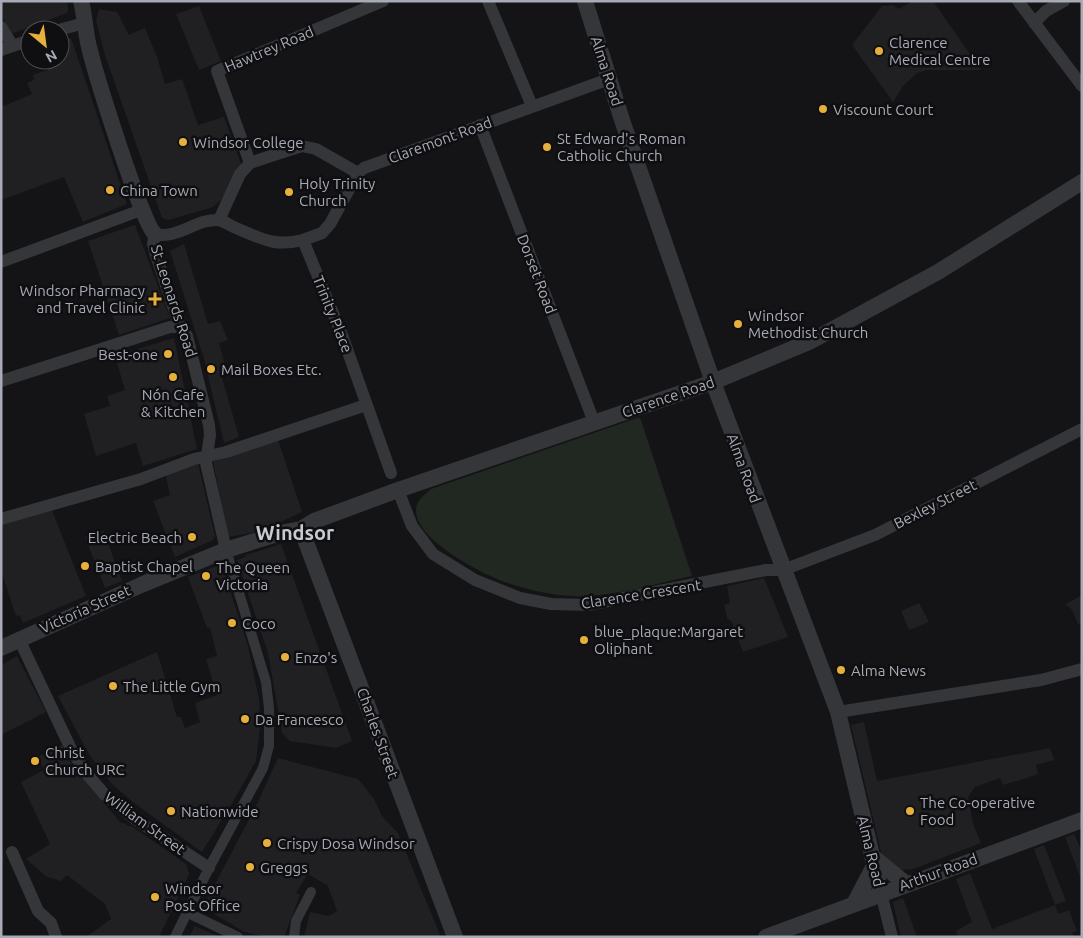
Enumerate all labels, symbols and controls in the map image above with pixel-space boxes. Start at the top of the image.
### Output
north arrow [20,20,70,70]
street label: Hawtrey Road [222,23,316,75]
street label: Alma Road [588,34,626,108]
place label: Clarence Medical Centre [889,34,991,68]
marker: Clarence Medical Centre [873,45,885,57]
text: N [43,47,60,66]
place label: Viscount Court [833,101,934,118]
marker: Viscount Court [817,103,829,115]
street label: Claremont Road [386,113,494,167]
place label: St Edward's Roman Catholic Church [557,130,686,164]
place label: Windsor College [193,134,304,151]
marker: Windsor College [177,136,189,148]
marker: St Edward's Roman Catholic Church [541,141,553,153]
place label: Holy Trinity Church [299,175,375,209]
place label: China Town [120,182,198,199]
marker: China Town [104,184,116,196]
marker: Holy Trinity Church [283,186,295,198]
street label: Dorset Road [514,232,560,316]
street label: St Leonards Road [148,243,200,359]
street label: Trinity Place [310,273,356,355]
place label: Windsor Pharmacy and Travel Clinic [19,282,145,316]
marker: Windsor Pharmacy and Travel Clinic [149,293,161,305]
place label: Windsor Methodist Church [748,307,868,341]
marker: Windsor Methodist Church [732,318,744,330]
place label: Best-one [98,346,158,363]
marker: Best-one [162,348,174,360]
place label: Mail Boxes Etc. [221,361,322,378]
marker: Mail Boxes Etc. [205,363,217,375]
marker: Nón Cafe & Kitchen [167,371,179,383]
street label: Clarence Road [620,373,716,421]
place label: Nón Cafe & Kitchen [141,386,205,420]
street label: Alma Road [724,431,764,505]
street label: Bexley Street [891,476,979,532]
district label: Windsor [256,521,335,544]
place label: Electric Beach [88,529,182,546]
marker: Electric Beach [186,531,198,543]
place label: Baptist Chapel [95,558,193,575]
place label: The Queen Victoria [216,559,290,593]
marker: Baptist Chapel [79,560,91,572]
marker: The Queen Victoria [200,570,212,582]
street label: Clarence Crescent [580,576,702,612]
street label: Victoria Street [37,581,133,637]
place label: Coco [242,615,276,632]
marker: Coco [226,617,238,629]
place label: blue_plaque:Margaret Oliphant [594,623,743,657]
marker: blue_plaque:Margaret Oliphant [578,634,590,646]
place label: Enzo's [295,649,337,666]
marker: Enzo's [279,651,291,663]
place label: Alma News [851,662,926,679]
marker: Alma News [835,664,847,676]
place label: The Little Gym [123,678,220,695]
marker: The Little Gym [107,680,119,692]
street label: Charles Street [354,685,402,781]
place label: Da Francesco [255,711,344,728]
marker: Da Francesco [239,713,251,725]
place label: Christ Church URC [45,744,125,778]
marker: Christ Church URC [29,755,41,767]
street label: William Street [101,788,189,858]
place label: The Co-operative Food [920,794,1035,828]
place label: Nationwide [181,803,259,820]
marker: Nationwide [165,805,177,817]
marker: The Co-operative Food [904,805,916,817]
street label: Alma Road [854,814,888,888]
place label: Crispy Dosa Windsor [277,835,415,852]
marker: Crispy Dosa Windsor [261,837,273,849]
street label: Arthur Road [896,850,980,894]
place label: Greggs [260,859,308,876]
marker: Greggs [244,861,256,873]
place label: Windsor Post Office [165,880,240,914]
marker: Windsor Post Office [149,891,161,903]

